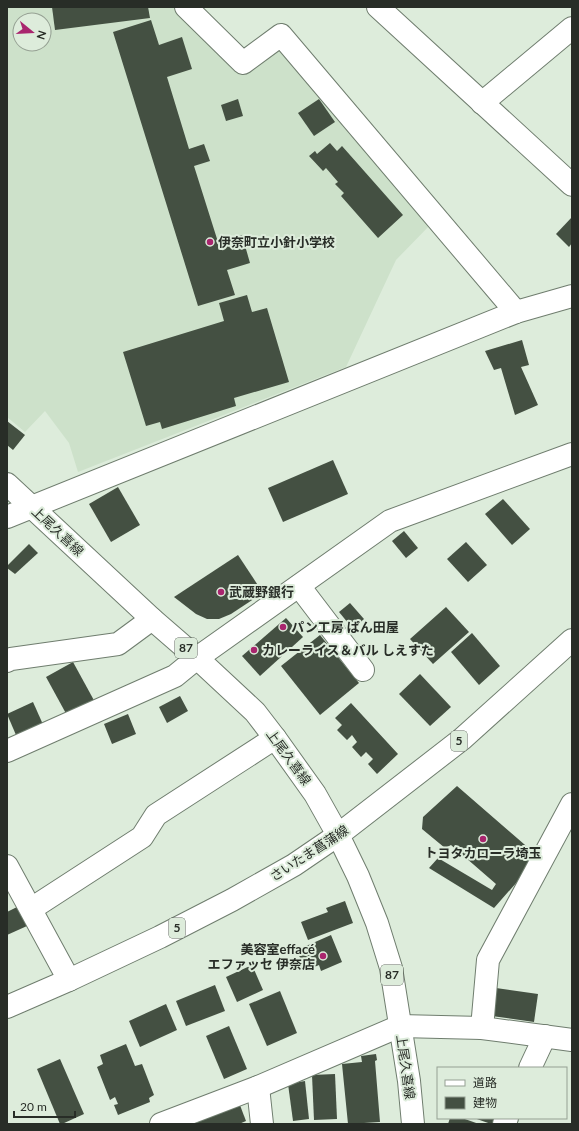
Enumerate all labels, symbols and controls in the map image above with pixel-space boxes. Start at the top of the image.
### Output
north arrow [12,12,52,52]
text: N [34,29,49,41]
place label: 伊奈町立小針小学校 [218,234,335,250]
marker: 伊奈町立小針小学校 [205,237,215,247]
street label: 上尾久喜線 [29,503,87,559]
place label: 武蔵野銀行 [229,584,294,600]
marker: 武蔵野銀行 [216,587,226,597]
place label: パン工房 ぱん田屋 [291,619,399,635]
marker: パン工房 ぱん田屋 [278,622,288,632]
road number: 87 [175,638,197,658]
place label: カレーライス＆バル しえすた [262,642,434,658]
marker: カレーライス＆バル しえすた [249,645,259,655]
street label: 上尾久喜線 [263,726,315,788]
road number: 5 [451,731,467,751]
street label: さいたま菖蒲線 [267,822,351,884]
marker: トヨタカローラ埼玉 [478,834,488,844]
place label: トヨタカローラ埼玉 [424,845,542,861]
road number: 5 [169,918,185,938]
place label: 美容室effacé エファッセ 伊奈店 [208,941,315,972]
marker: 美容室effacé エファッセ 伊奈店 [318,951,328,961]
road number: 87 [381,965,403,985]
street label: 上尾久喜線 [394,1034,418,1100]
legend [437,1067,567,1119]
text: 道路 [473,1075,497,1090]
scale bar [14,1093,75,1119]
text: 建物 [473,1095,497,1110]
text: 20 m [20,1099,47,1114]

